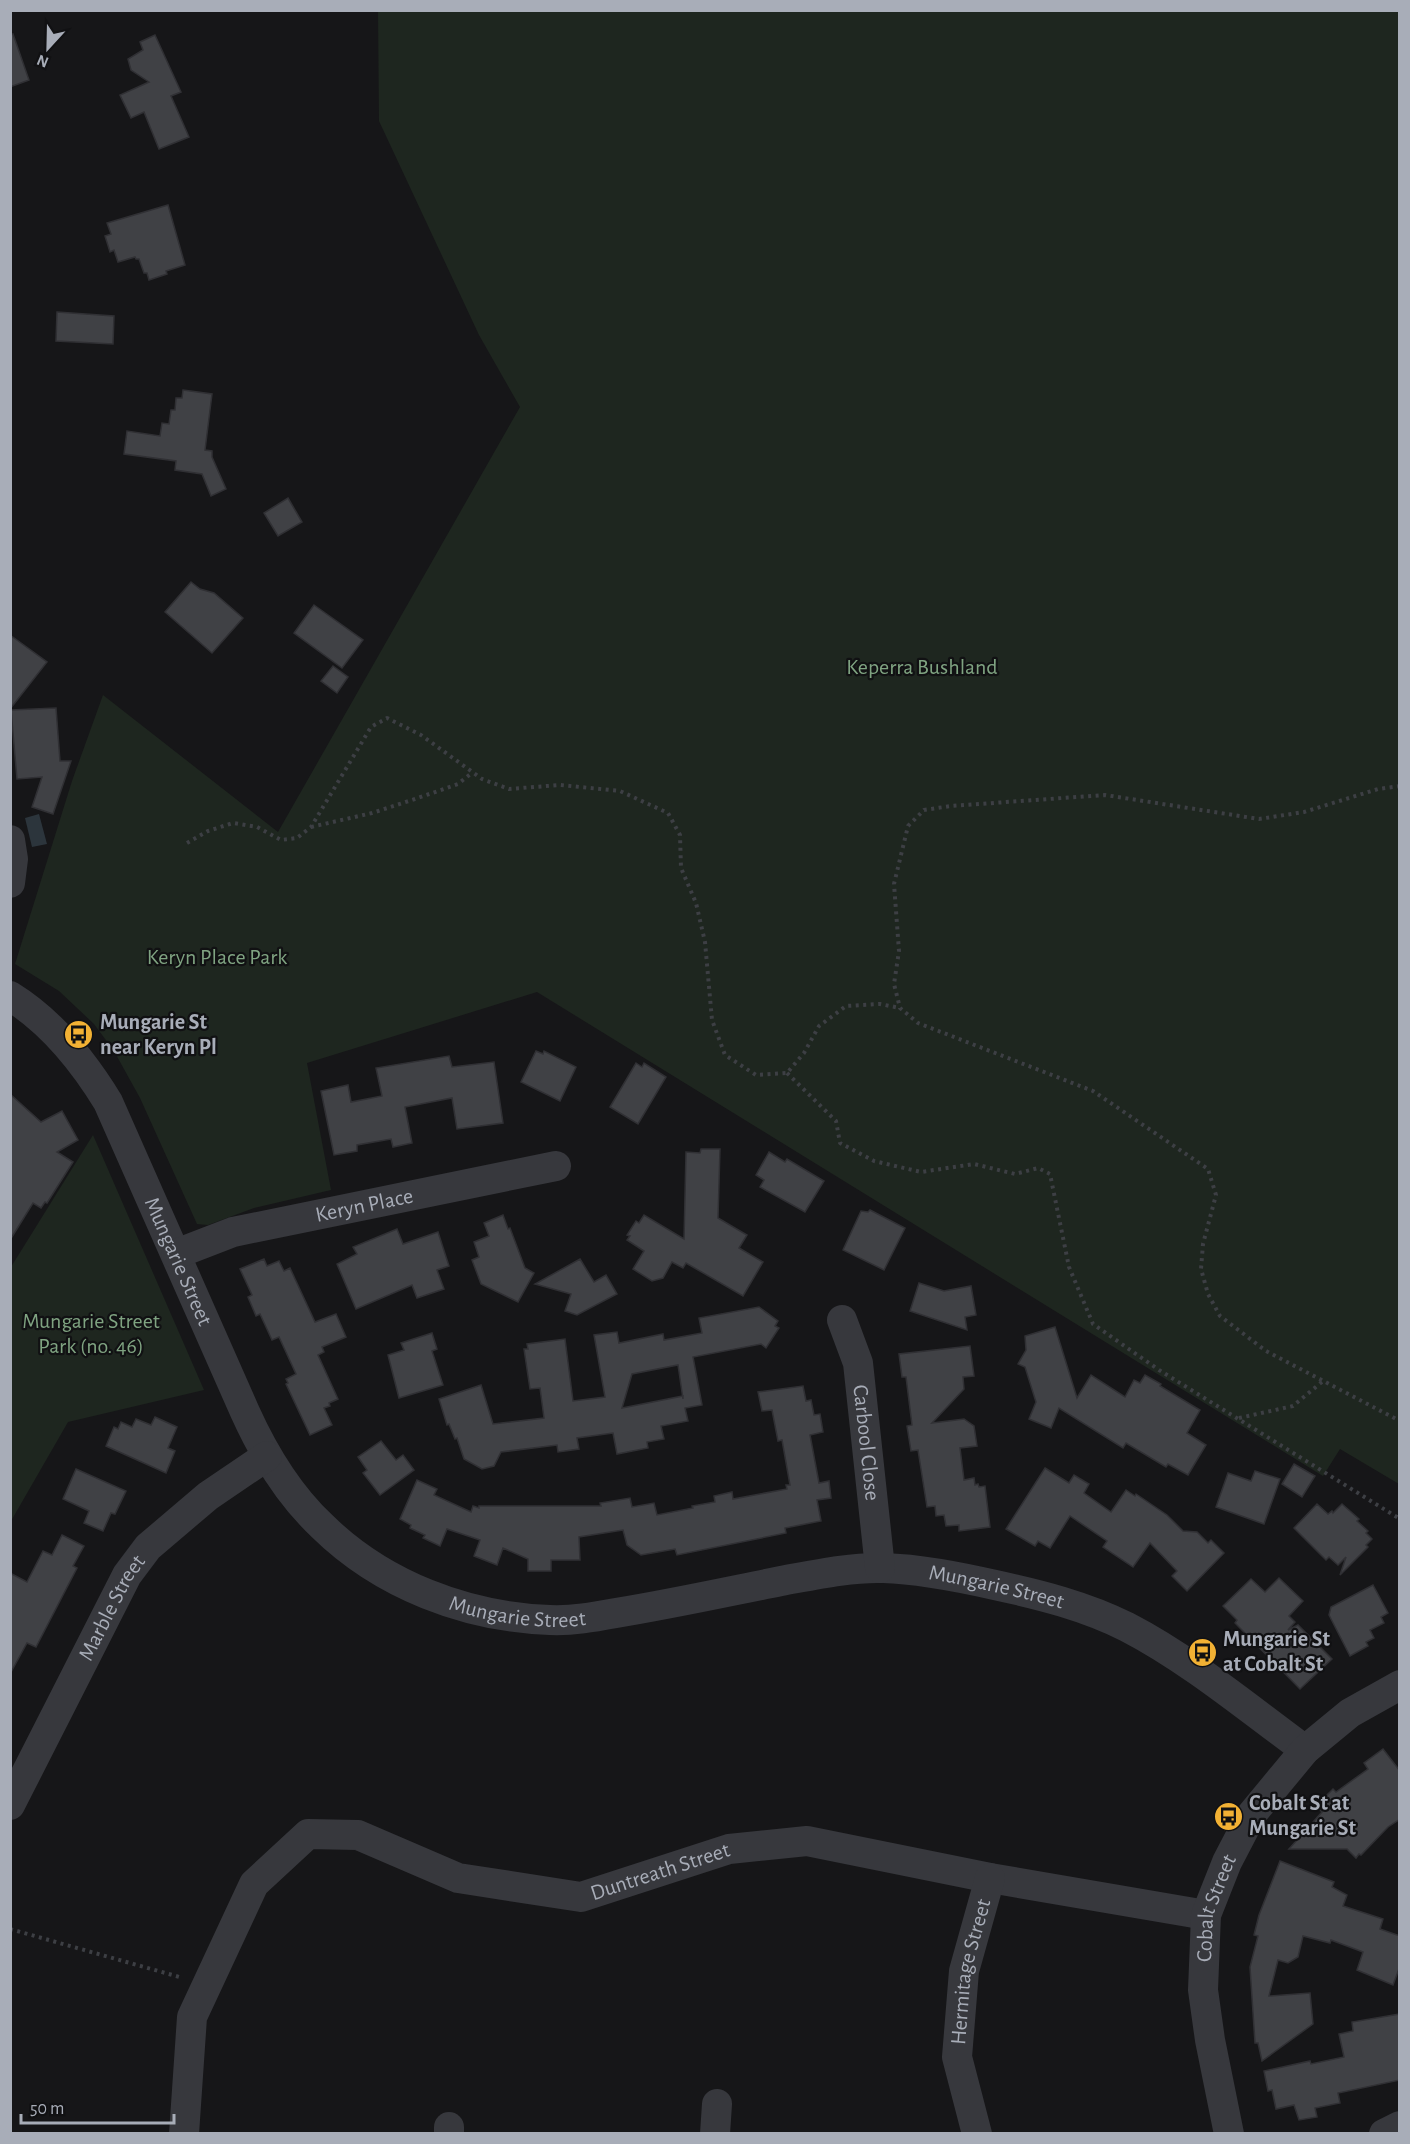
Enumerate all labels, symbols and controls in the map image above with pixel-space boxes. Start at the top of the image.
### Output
north arrow [18,18,78,78]
text: N [35,51,51,70]
park label: Keperra Bushland [846,656,998,678]
park label: Keryn Place Park [147,946,287,968]
place label: Mungarie St near Keryn Pl [100,1011,217,1059]
bus stop icon: Mungarie St near Keryn Pl [63,1019,95,1051]
street label: Keryn Place [313,1184,415,1226]
street label: Mungarie Street [141,1194,216,1329]
park label: Mungarie Street Park (no. 46) [22,1310,160,1357]
street label: Carbool Close [849,1384,884,1502]
street label: Marble Street [74,1551,149,1664]
street label: Mungarie Street [927,1561,1067,1613]
street label: Mungarie Street [447,1592,587,1631]
place label: Mungarie St at Cobalt St [1223,1628,1330,1675]
bus stop icon: Mungarie St at Cobalt St [1186,1636,1218,1668]
place label: Cobalt St at Mungarie St [1249,1792,1356,1839]
bus stop icon: Cobalt St at Mungarie St [1212,1800,1244,1832]
street label: Duntreath Street [588,1839,732,1904]
street label: Cobalt Street [1193,1851,1240,1962]
street label: Hermitage Street [947,1896,995,2046]
scale bar [21,2087,174,2125]
text: 50 m [30,2100,64,2118]

